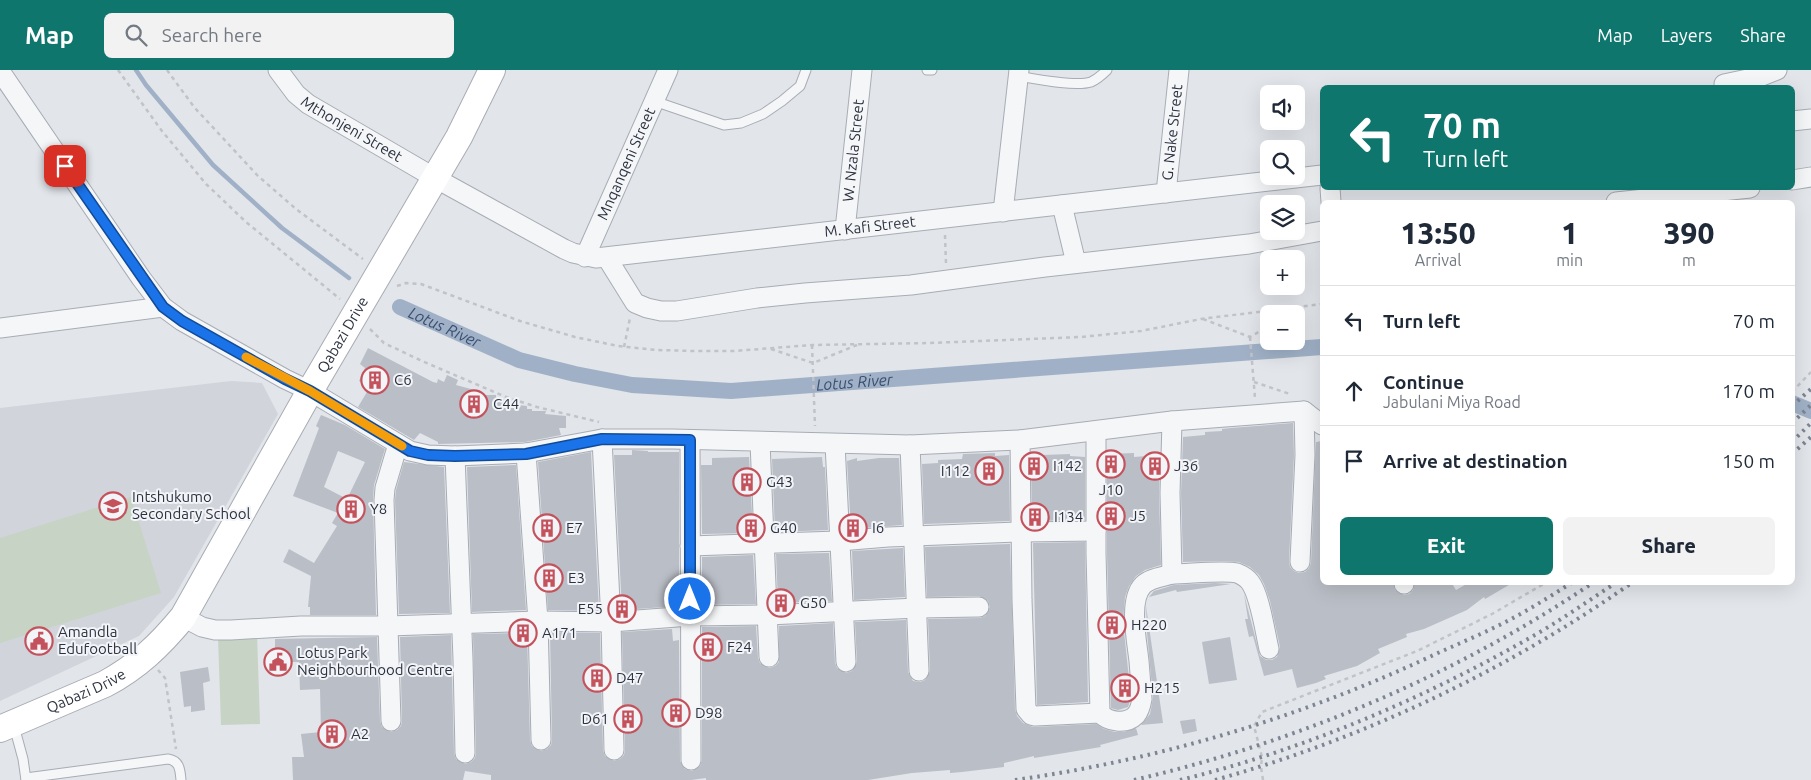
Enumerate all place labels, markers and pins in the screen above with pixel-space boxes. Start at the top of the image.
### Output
pin [44,145,86,187]
building icon: C6 [360,365,390,395]
place label: C6 [394,371,412,388]
building icon: C44 [459,389,489,419]
place label: C44 [493,395,519,412]
building icon: J10 [1096,449,1126,479]
building icon: I142 [1019,451,1049,481]
building icon: J36 [1140,451,1170,481]
building icon: I112 [974,456,1004,486]
place label: I142 [1053,457,1082,474]
place label: J36 [1174,457,1198,474]
place label: I112 [941,462,970,479]
building icon: G43 [732,467,762,497]
place label: G43 [766,473,793,490]
place label: J10 [1099,481,1123,498]
place label: Intshukumo Secondary School [132,488,251,522]
school or university icon: Intshukumo Secondary School [98,491,128,521]
building icon: Y8 [336,494,366,524]
place label: Y8 [370,500,387,517]
building icon: J5 [1096,501,1126,531]
building icon: I134 [1020,502,1050,532]
place label: J5 [1130,507,1146,524]
place label: I134 [1054,508,1083,525]
building icon: E7 [532,513,562,543]
building icon: G40 [736,513,766,543]
building icon: I6 [838,513,868,543]
place label: E7 [566,519,583,536]
place label: G40 [770,519,797,536]
place label: I6 [872,519,884,536]
building icon: E3 [534,563,564,593]
place label: E3 [568,569,585,586]
building icon: G50 [766,588,796,618]
building icon: E55 [607,594,637,624]
place label: G50 [800,594,827,611]
place label: E55 [578,600,603,617]
building icon: H220 [1097,610,1127,640]
place label: H220 [1131,616,1167,633]
building icon: A171 [508,618,538,648]
place label: Amandla Edufootball [58,623,137,657]
place label: A171 [542,624,577,641]
public building icon: Amandla Edufootball [24,626,54,656]
building icon: F24 [693,632,723,662]
place label: F24 [727,638,752,655]
place label: Lotus Park Neighbourhood Centre [297,644,453,678]
public building icon: Lotus Park Neighbourhood Centre [263,647,293,677]
building icon: D47 [582,663,612,693]
place label: D47 [616,669,644,686]
building icon: H215 [1110,673,1140,703]
place label: H215 [1144,679,1180,696]
building icon: D98 [661,698,691,728]
building icon: D61 [613,704,643,734]
place label: D98 [695,704,723,721]
place label: D61 [581,710,609,727]
building icon: A2 [317,719,347,749]
place label: A2 [351,725,369,742]

